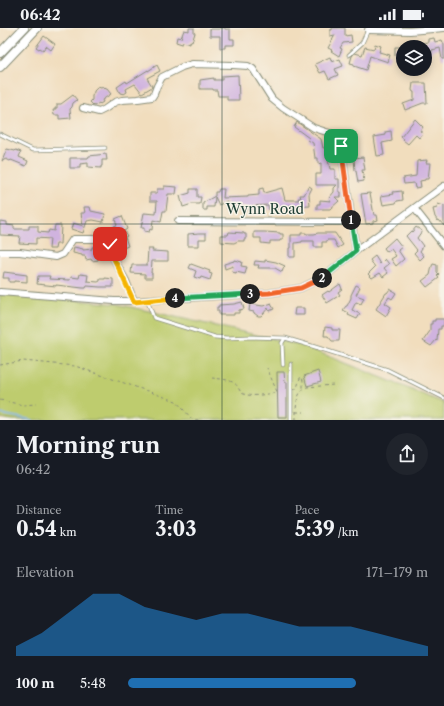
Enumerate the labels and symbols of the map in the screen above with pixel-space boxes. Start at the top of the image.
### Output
pin [324,129,358,163]
street label: Wynn Road [225,200,305,218]
pin: 1 [341,210,361,230]
pin [93,227,127,261]
pin: 2 [312,268,332,288]
pin: 3 [240,284,260,304]
pin: 4 [165,288,185,308]

